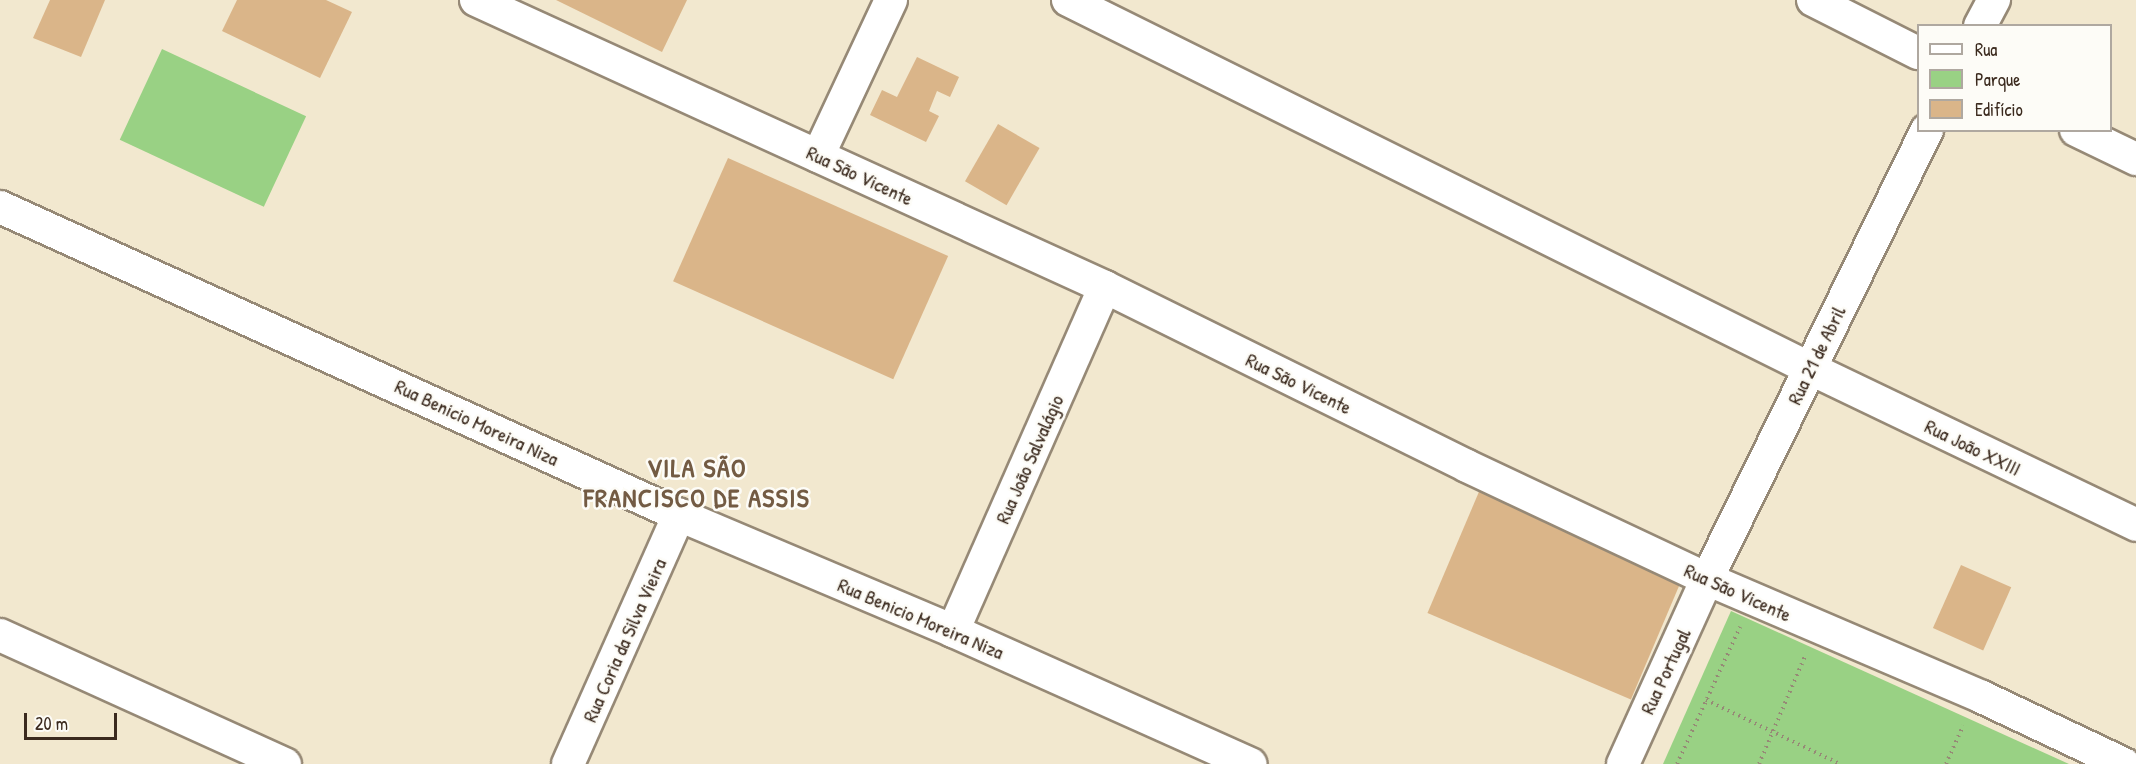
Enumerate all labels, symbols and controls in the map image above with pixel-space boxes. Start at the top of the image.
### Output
legend [1917,24,2112,132]
text: Rua [1975,37,1997,62]
text: Parque [1975,67,2020,92]
text: Edifício [1975,97,2023,122]
street label: Rua São Vicente [803,140,917,210]
street label: Rua 21 de Abril [1782,302,1850,408]
street label: Rua São Vicente [1242,347,1356,419]
street label: Rua Benicio Moreira Niza [391,374,563,470]
street label: Rua João Salvalágio [990,391,1068,527]
street label: Rua João XXIII [1921,414,2025,480]
district label: VILA SÃO FRANCISCO DE ASSIS [584,452,810,514]
street label: Rua Coria da Silva Vieira [577,554,671,726]
street label: Rua São Vicente [1681,558,1795,626]
street label: Rua Benicio Moreira Niza [834,572,1008,664]
street label: Rua Portugal [1635,624,1695,718]
scale bar [27,701,120,739]
text: 20 m [35,711,68,736]

